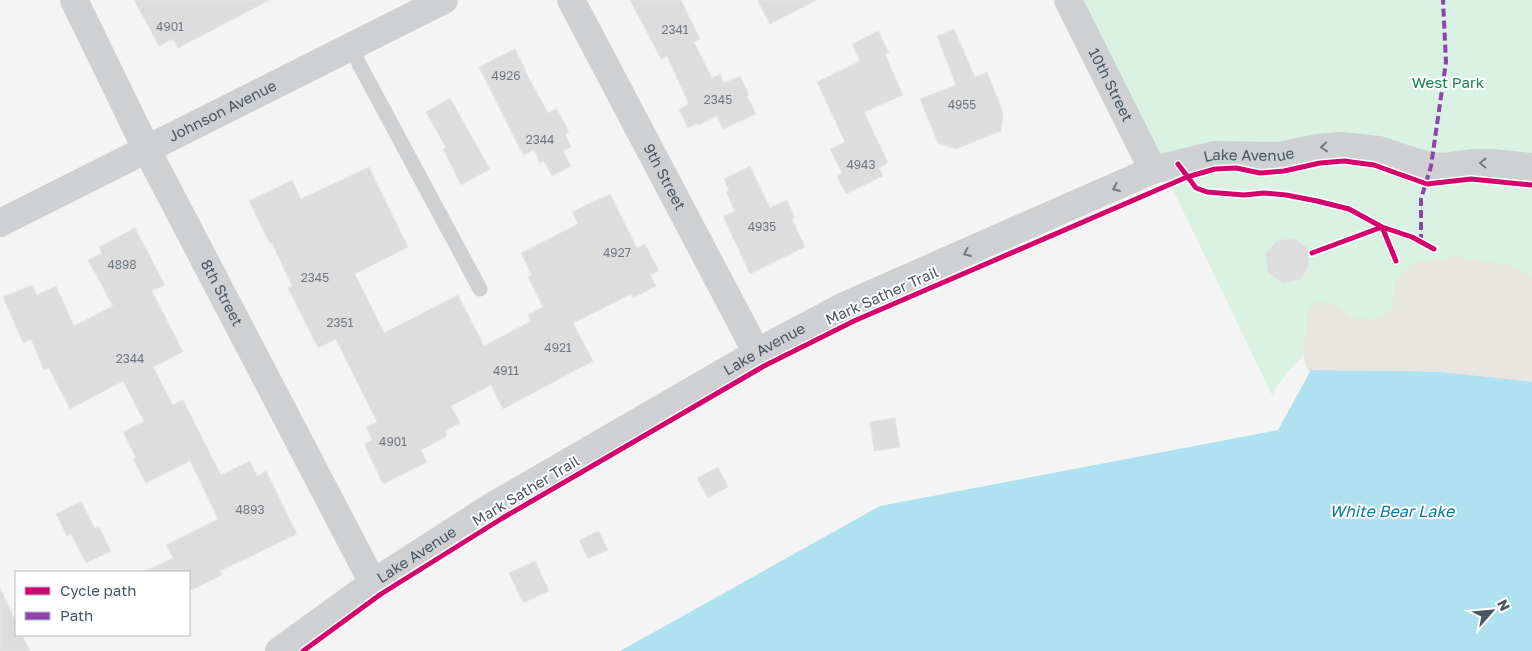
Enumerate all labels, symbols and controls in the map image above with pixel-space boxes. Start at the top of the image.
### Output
house number: 4901 [156,19,184,34]
house number: 2341 [661,22,689,37]
street label: 10th Street [1085,45,1137,124]
house number: 4926 [492,68,520,83]
park label: West Park [1412,73,1485,91]
street label: Johnson Avenue [165,76,279,145]
house number: 2345 [704,92,732,107]
house number: 4955 [948,97,976,112]
house number: 2344 [526,132,554,147]
street label: 9th Street [640,140,690,213]
one-way arrow [1320,142,1328,153]
street label: Lake Avenue [1201,143,1296,165]
house number: 4943 [847,157,875,172]
one-way arrow [1479,158,1487,168]
one-way arrow [1112,181,1121,192]
house number: 4935 [748,219,776,234]
house number: 4927 [603,245,631,260]
one-way arrow [963,246,972,257]
street label: 8th Street [198,256,247,329]
house number: 4898 [107,257,137,272]
street label: Mark Sather Trail [822,262,941,328]
house number: 2345 [301,270,329,285]
house number: 2351 [327,315,354,330]
street label: Lake Avenue [720,318,808,379]
house number: 4921 [544,340,572,355]
house number: 2344 [116,351,144,366]
house number: 4911 [493,363,519,378]
house number: 4901 [379,434,407,449]
street label: Mark Sather Trail [469,451,583,529]
water label: White Bear Lake [1330,501,1456,521]
house number: 4893 [236,502,264,517]
street label: Lake Avenue [373,522,459,586]
legend [15,571,190,636]
text: Cycle path [60,581,136,599]
north arrow [1467,586,1517,636]
text: N [1494,596,1514,613]
text: Path [60,606,93,624]

